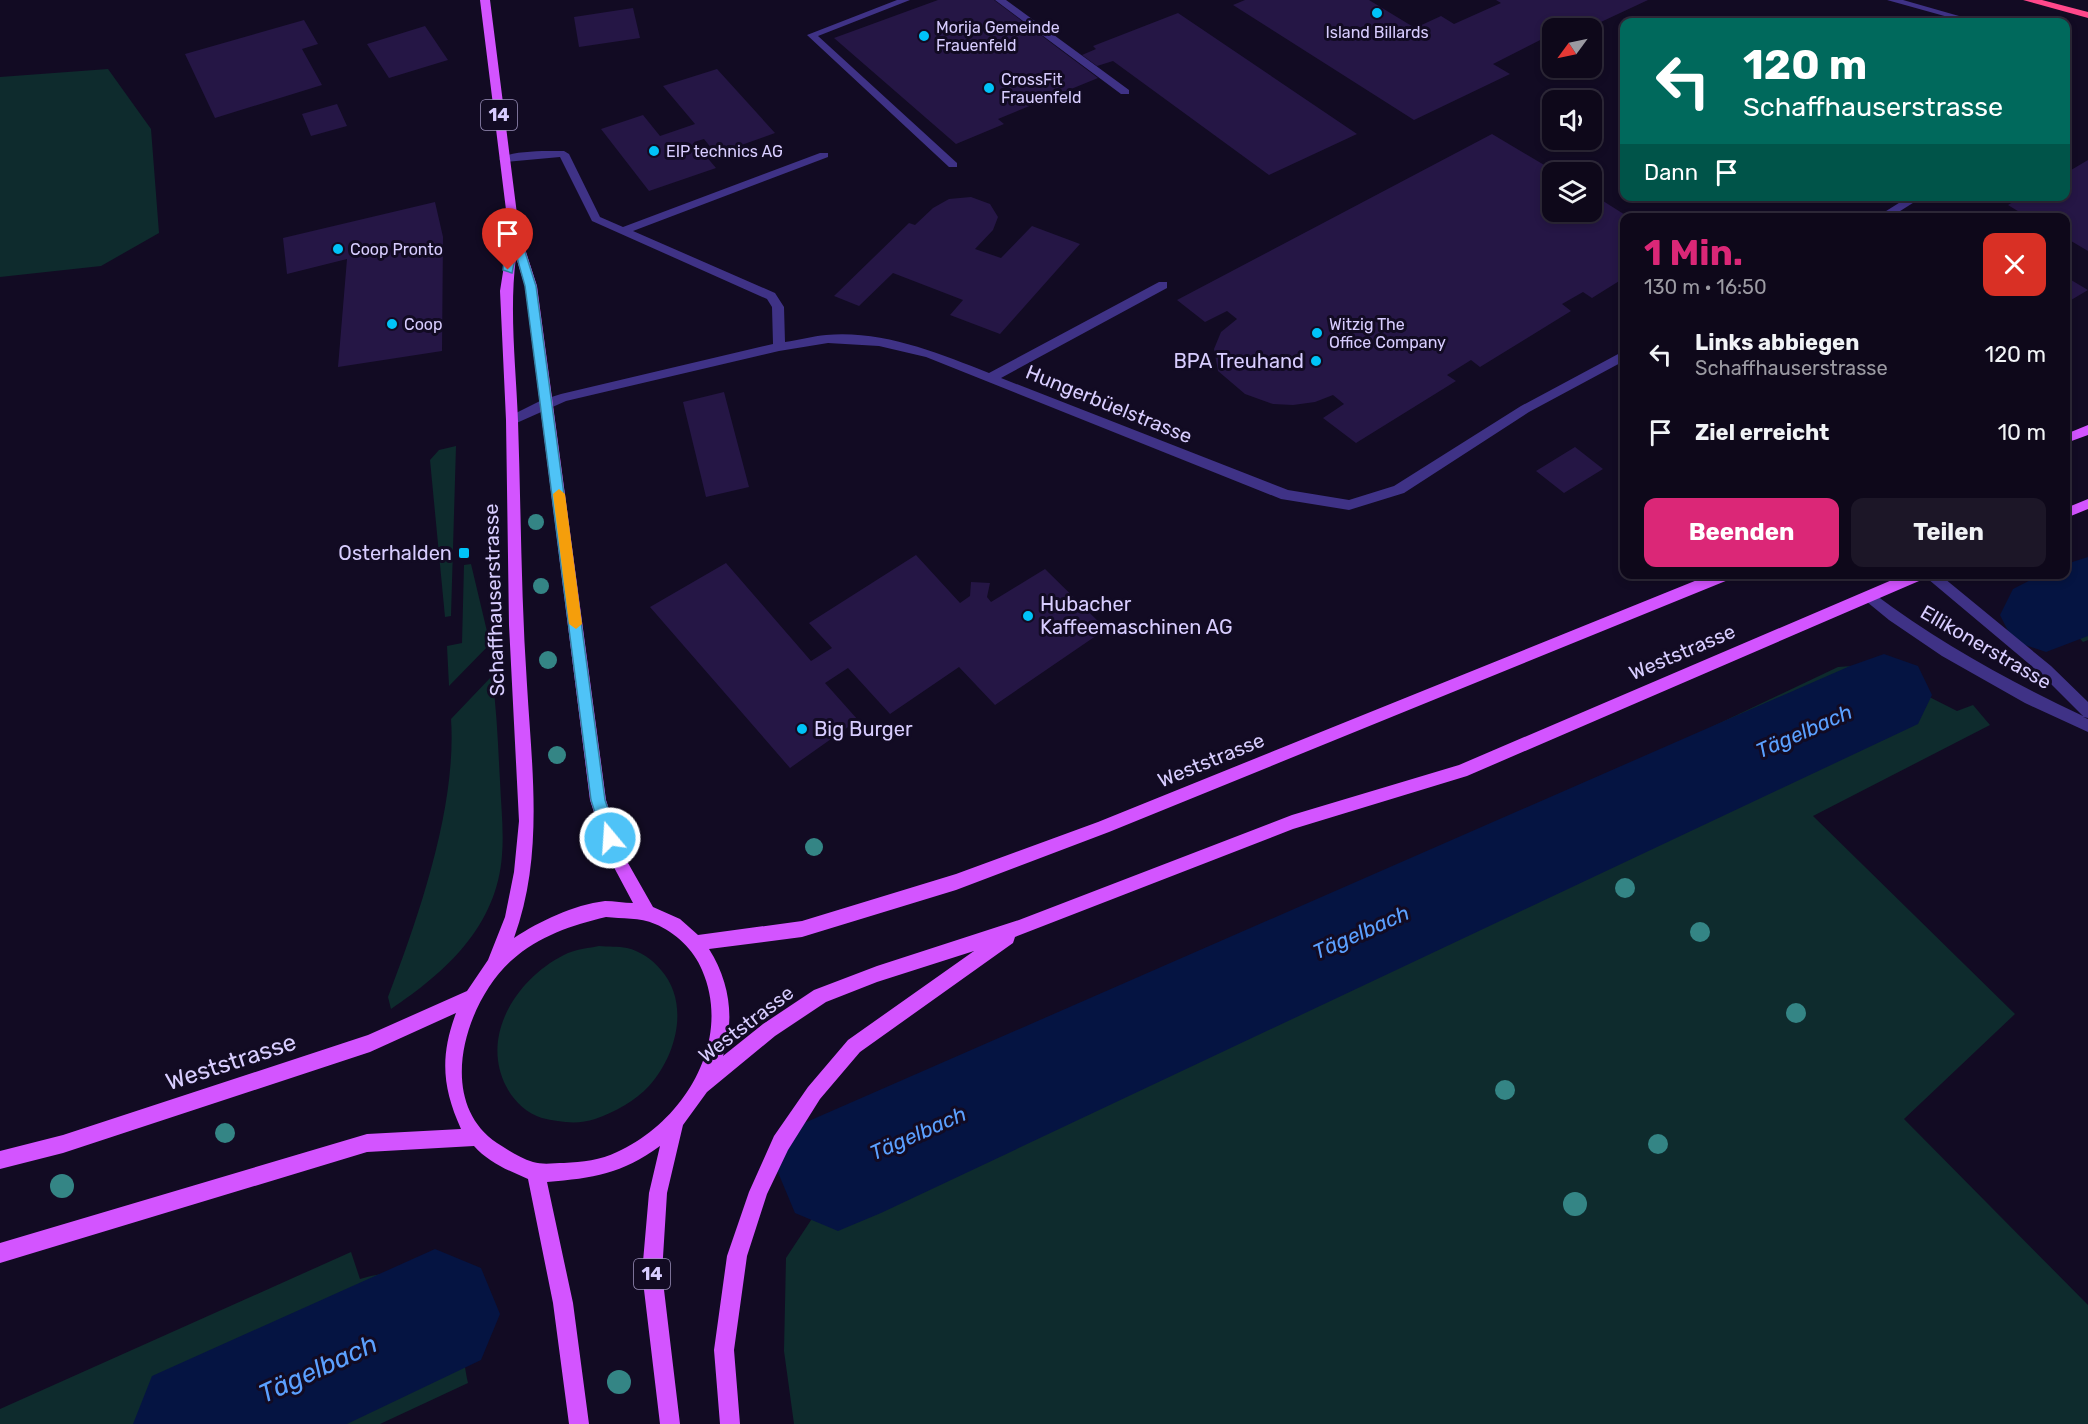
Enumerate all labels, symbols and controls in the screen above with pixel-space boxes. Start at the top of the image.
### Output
marker: Island Billards [1370,6,1384,20]
place label: Morija Gemeinde Frauenfeld [936,18,1060,55]
north arrow [1542,18,1602,78]
map controls [1542,18,1602,222]
place label: Island Billards [1325,23,1429,42]
marker: Morija Gemeinde Frauenfeld [917,29,931,43]
text: 120 m [1743,40,1867,90]
icon: left [1644,42,1722,120]
place label: CrossFit Frauenfeld [1001,70,1081,107]
marker: CrossFit Frauenfeld [982,81,996,95]
button: sound [1542,90,1602,150]
text: Schaffhauserstrasse [1743,91,2003,123]
road number: 14 [481,100,517,130]
place label: EIP technics AG [666,142,783,161]
marker: EIP technics AG [647,144,661,158]
icon: arrive [1710,156,1743,189]
text: Dann [1644,159,1698,186]
button: layers [1542,162,1602,222]
pin [482,208,533,270]
icon: arrive [491,217,524,250]
text: 1 Min. [1644,231,1743,274]
button: close [1983,233,2046,296]
place label: Coop Pronto [350,240,443,259]
marker: Coop Pronto [331,242,345,256]
text: 130 m · 16:50 [1644,275,1767,299]
place label: Coop [404,315,443,334]
place label: Witzig The Office Company [1329,315,1446,352]
marker: Coop [385,317,399,331]
marker: Witzig The Office Company [1310,326,1324,340]
text: Links abbiegen [1695,329,1859,356]
icon: left [1644,338,1677,371]
text: 120 m [1985,341,2046,368]
place label: BPA Treuhand [1174,349,1304,373]
marker: BPA Treuhand [1309,354,1323,368]
text: Schaffhauserstrasse [1695,356,1888,380]
street label: Hungerbüelstrasse [1022,360,1196,448]
icon: arrive [1644,416,1677,449]
text: Ziel erreicht [1695,419,1829,446]
text: 10 m [1998,419,2046,446]
button: Beenden [1644,498,1839,567]
button: Teilen [1851,498,2046,567]
street label: Schaffhauserstrasse [479,503,509,697]
place label: Osterhalden [338,541,452,565]
marker: Osterhalden [457,546,471,560]
place label: Hubacher Kaffeemaschinen AG [1040,592,1233,639]
street label: Ellikonerstrasse [1916,600,2056,694]
marker: Hubacher Kaffeemaschinen AG [1021,609,1035,623]
street label: Weststrasse [1625,619,1739,685]
water label: Tägelbach [1752,699,1856,763]
place label: Big Burger [814,717,913,741]
marker: Big Burger [795,722,809,736]
street label: Weststrasse [1154,728,1268,792]
position arrow [578,806,642,870]
water label: Tägelbach [1309,900,1413,964]
street label: Weststrasse [694,980,798,1068]
street label: Weststrasse [162,1028,300,1096]
water label: Tägelbach [866,1101,970,1165]
road number: 14 [634,1259,670,1289]
water label: Tägelbach [254,1328,382,1410]

